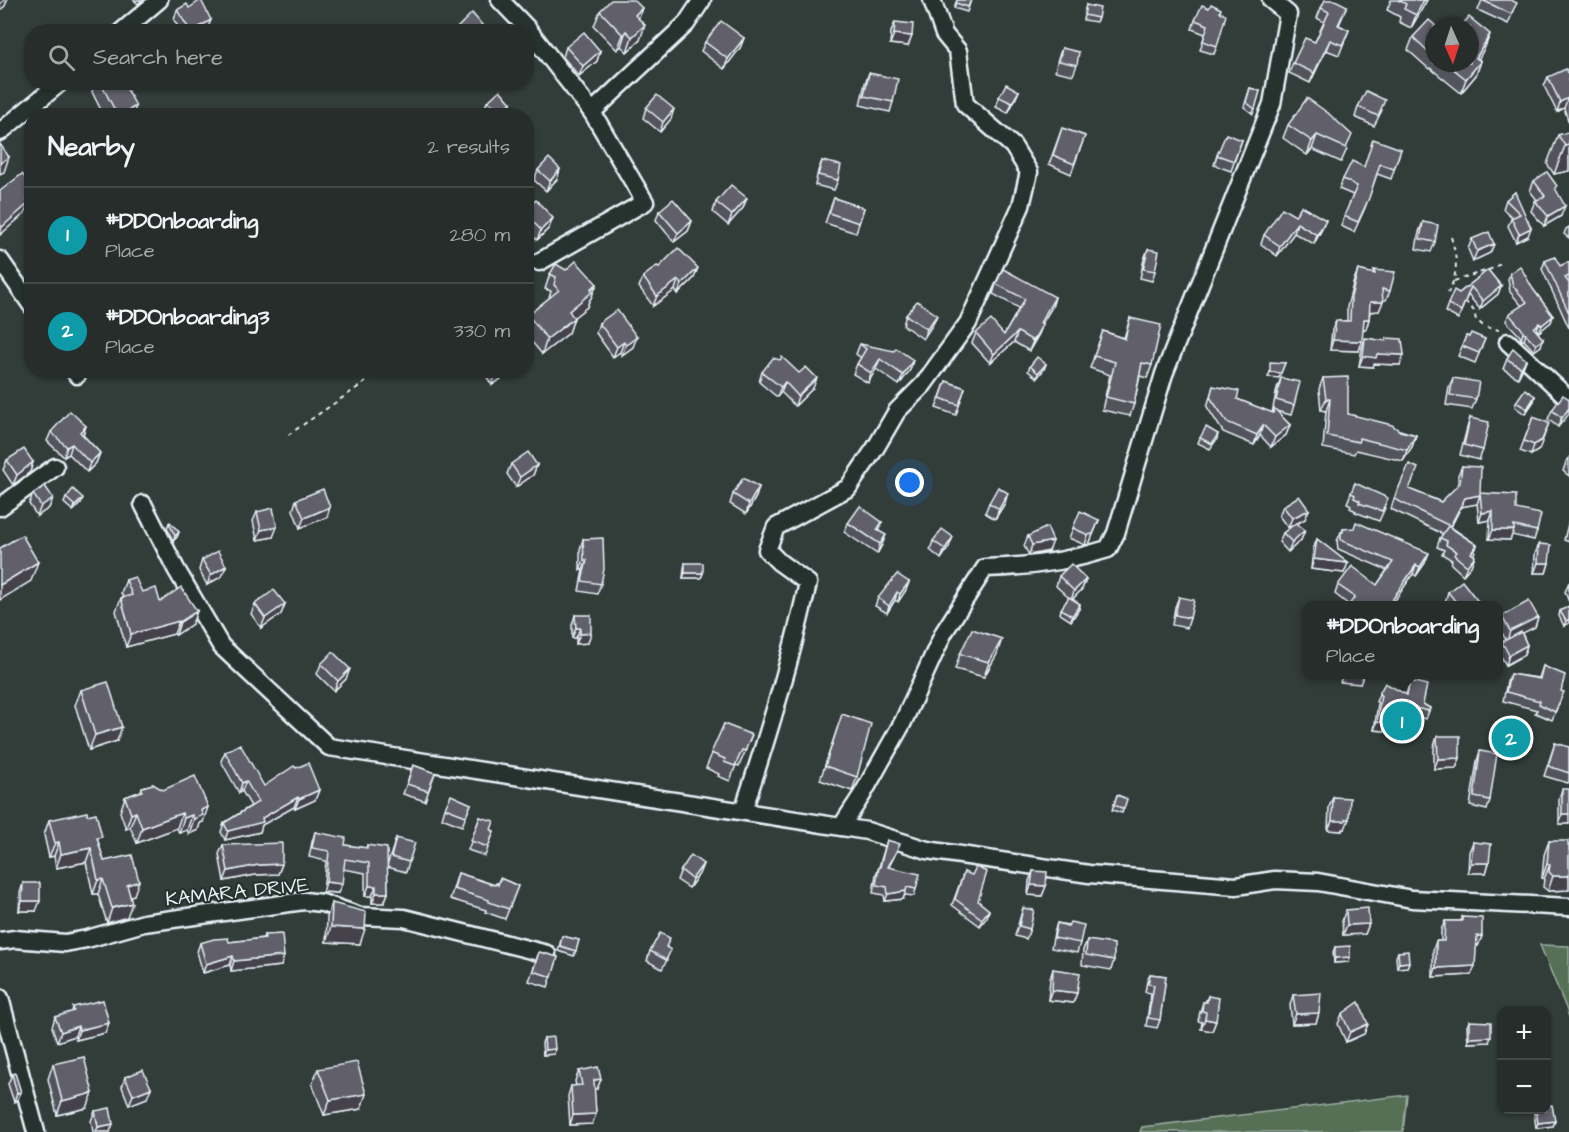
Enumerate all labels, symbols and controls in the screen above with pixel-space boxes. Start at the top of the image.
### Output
north arrow [1425,18,1479,72]
search box [24,24,534,90]
icon: search [45,41,78,74]
text: Search here [93,42,223,73]
text: Nearby [48,129,135,165]
text: 2 results [427,133,510,161]
text: #DDOnboarding [105,206,258,237]
text: 1 [66,221,69,249]
text: 280 m [449,221,510,249]
text: Place [105,237,155,265]
text: #DDOnboarding3 [105,302,270,333]
text: 2 [62,317,73,345]
text: 330 m [453,317,510,345]
text: Place [105,333,155,361]
your location [895,468,924,497]
popup [1302,601,1503,679]
text: #DDOnboarding [1326,611,1479,642]
text: Place [1326,642,1375,670]
pin: 1 [1382,698,1422,744]
pin: 2 [1492,716,1530,760]
street label: KAMARA DRIVE [164,871,310,913]
map controls [1497,1006,1551,1114]
button: + [1497,1006,1551,1060]
button: − [1497,1060,1551,1114]

